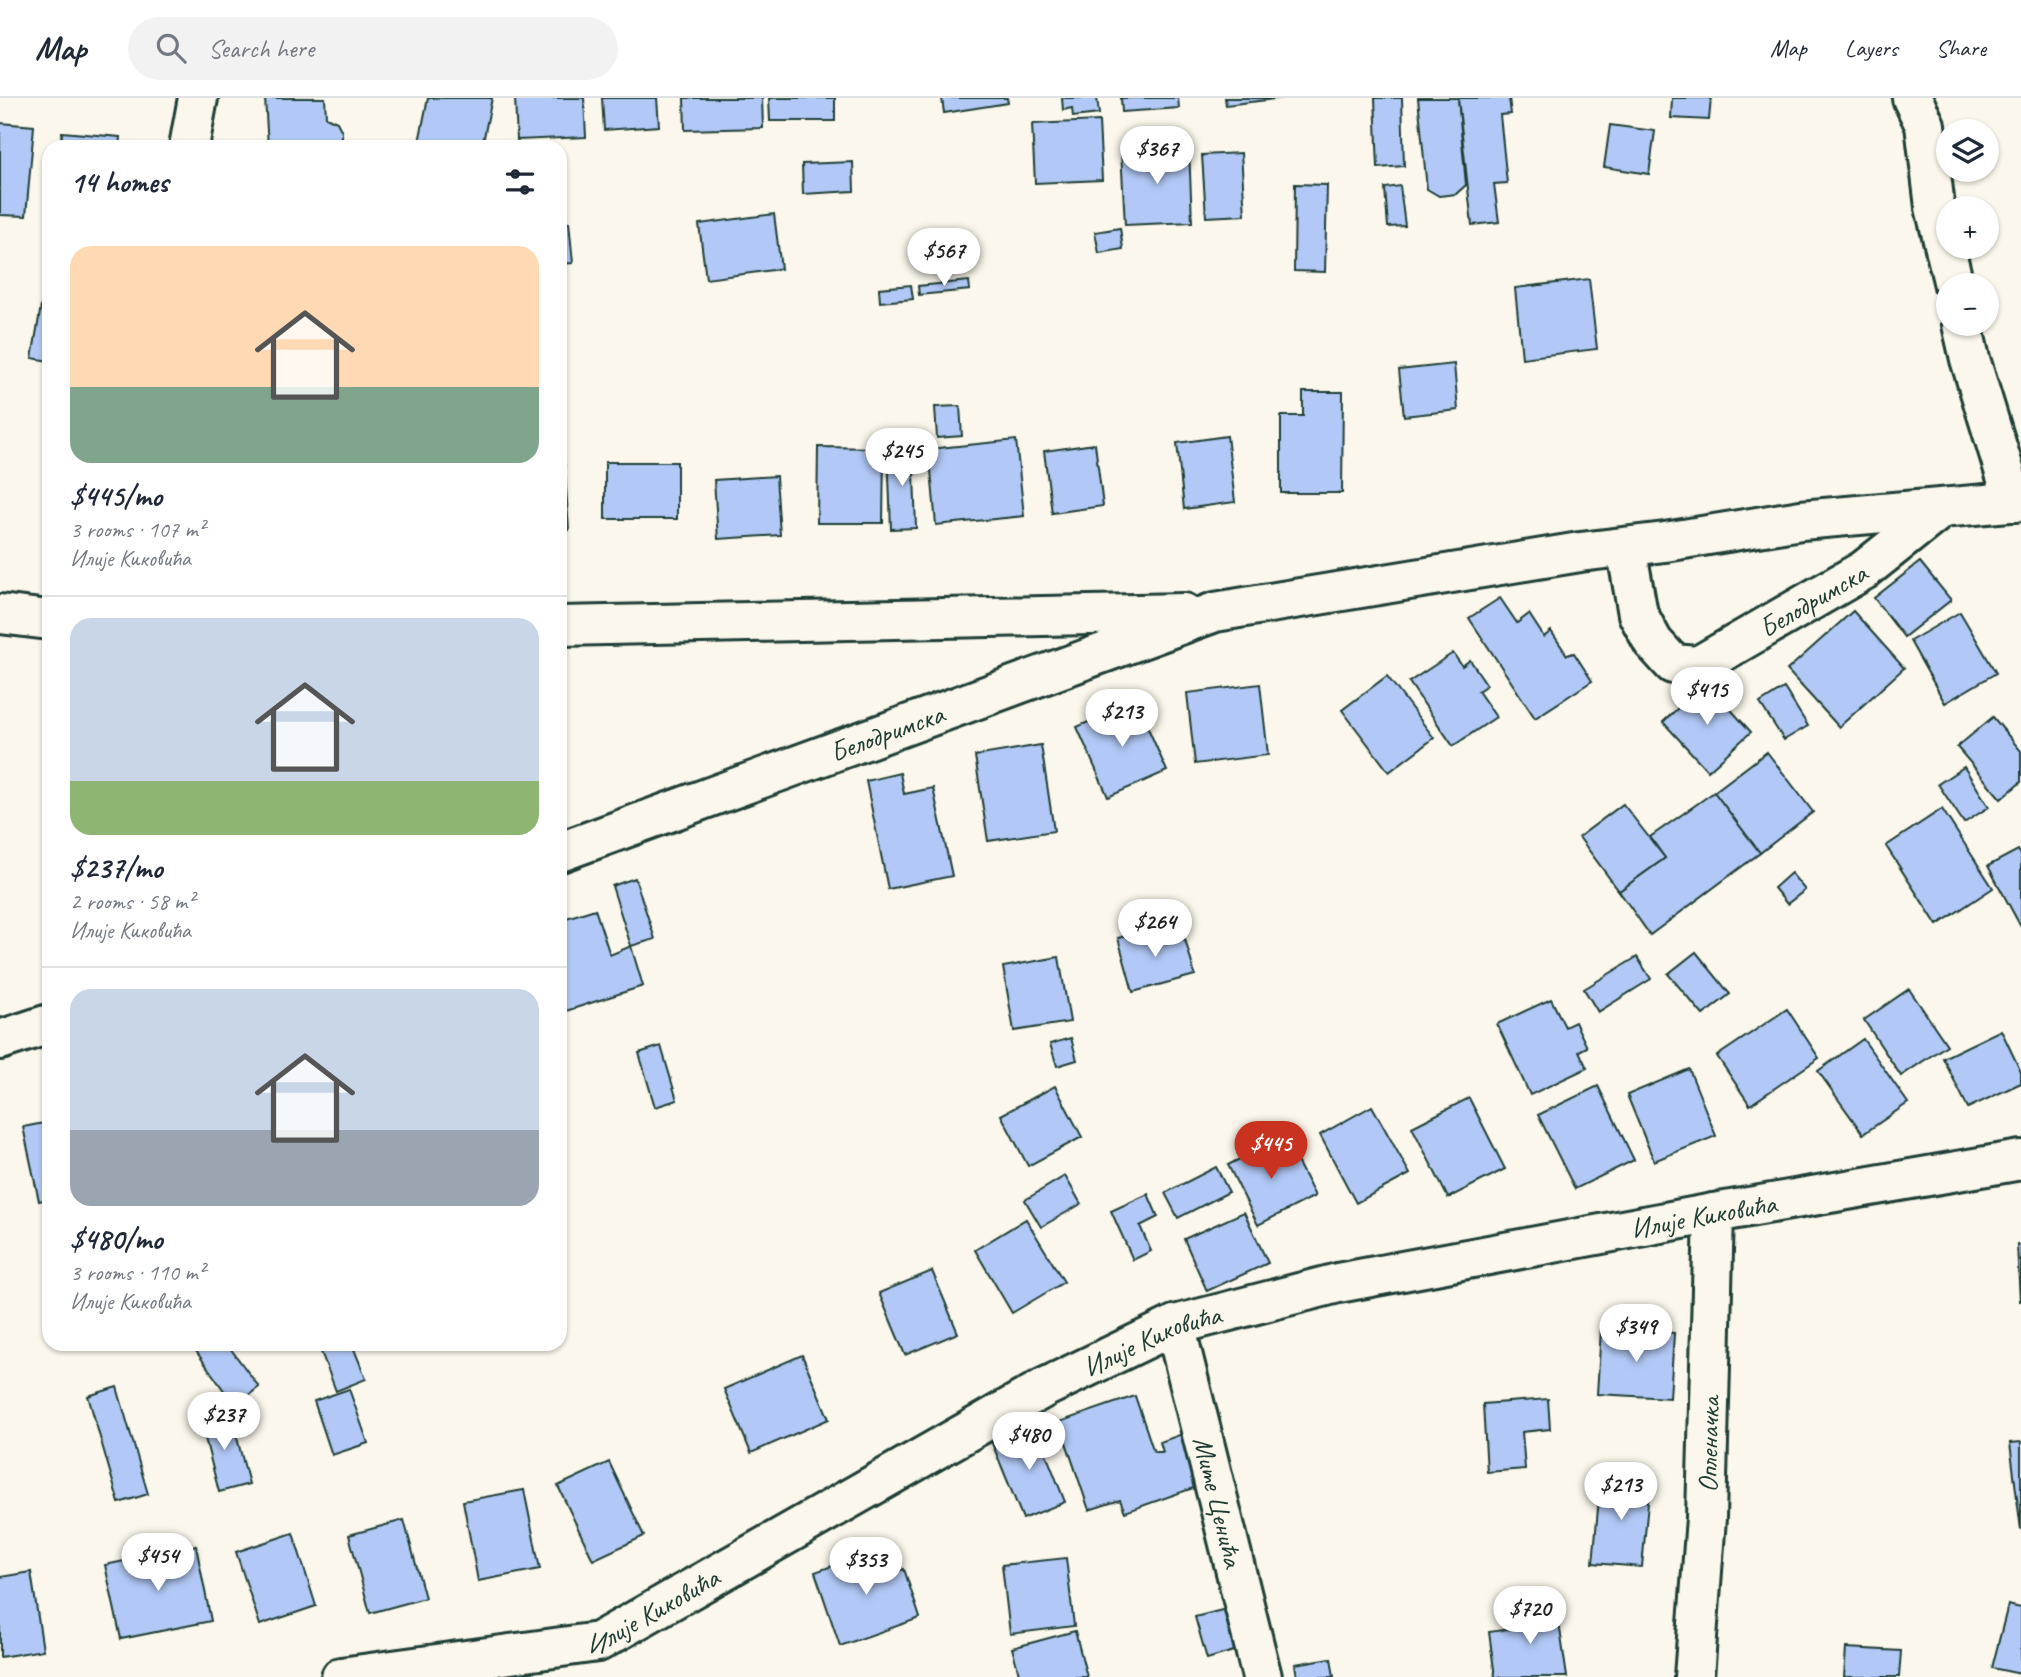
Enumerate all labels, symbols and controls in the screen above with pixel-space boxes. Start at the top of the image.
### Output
search box [128,17,618,80]
text: Map [35,27,86,69]
icon: search [152,29,190,67]
text: Search here [208,32,314,65]
text: Map [1770,33,1807,63]
text: Layers [1845,33,1898,63]
text: Share [1936,33,1986,63]
map controls [1936,119,1999,336]
button: layers [1936,119,1999,182]
pin: $367 [1116,126,1198,186]
text: $367 [1136,134,1178,163]
text: 14 homes [70,163,168,201]
icon: filters [501,163,539,201]
button: + [1936,196,1999,259]
pin: $567 [903,228,985,288]
text: $567 [923,236,965,265]
button: − [1936,273,1999,336]
icon: home [242,292,368,418]
pin: $245 [861,428,943,488]
text: $245 [881,436,923,465]
text: $445/mo [70,477,162,515]
text: 3 rooms · 107 m² [70,515,205,544]
text: Илије Киковића [70,544,191,573]
street label: Белодримска [1752,554,1874,645]
icon: home [242,664,368,790]
pin: $415 [1666,668,1748,727]
text: $415 [1686,675,1728,704]
pin: $213 [1081,690,1163,749]
street label: Белодримска [825,695,950,769]
text: $213 [1101,697,1143,726]
text: $237/mo [70,849,162,887]
text: 2 rooms · 58 m² [70,887,194,916]
pin: $264 [1114,900,1196,959]
text: $264 [1134,907,1176,936]
text: Илије Киковића [70,916,191,945]
icon: home [242,1035,368,1161]
pin: $445 [1230,1122,1312,1181]
text: $445 [1250,1129,1292,1158]
street label: Илије Киковића [1628,1185,1781,1246]
text: $480/mo [70,1220,162,1258]
text: 3 rooms · 110 m² [70,1258,205,1287]
text: Илије Киковића [70,1287,191,1316]
street label: Илије Киковића [1077,1296,1226,1384]
pin: $349 [1595,1304,1677,1364]
text: $349 [1615,1312,1657,1341]
pin: $237 [183,1392,265,1452]
street label: Опленачка [1689,1393,1727,1493]
text: $237 [203,1400,245,1429]
pin: $480 [988,1412,1070,1472]
text: $480 [1008,1420,1050,1449]
street label: Мите Ценића [1186,1433,1252,1573]
pin: $213 [1580,1462,1662,1522]
text: $213 [1600,1470,1642,1499]
pin: $454 [117,1534,199,1593]
pin: $353 [825,1538,907,1597]
text: $454 [137,1541,179,1570]
text: $353 [845,1545,887,1574]
street label: Илије Киковића [585,1559,727,1661]
pin: $720 [1489,1586,1571,1646]
text: $720 [1509,1594,1551,1623]

